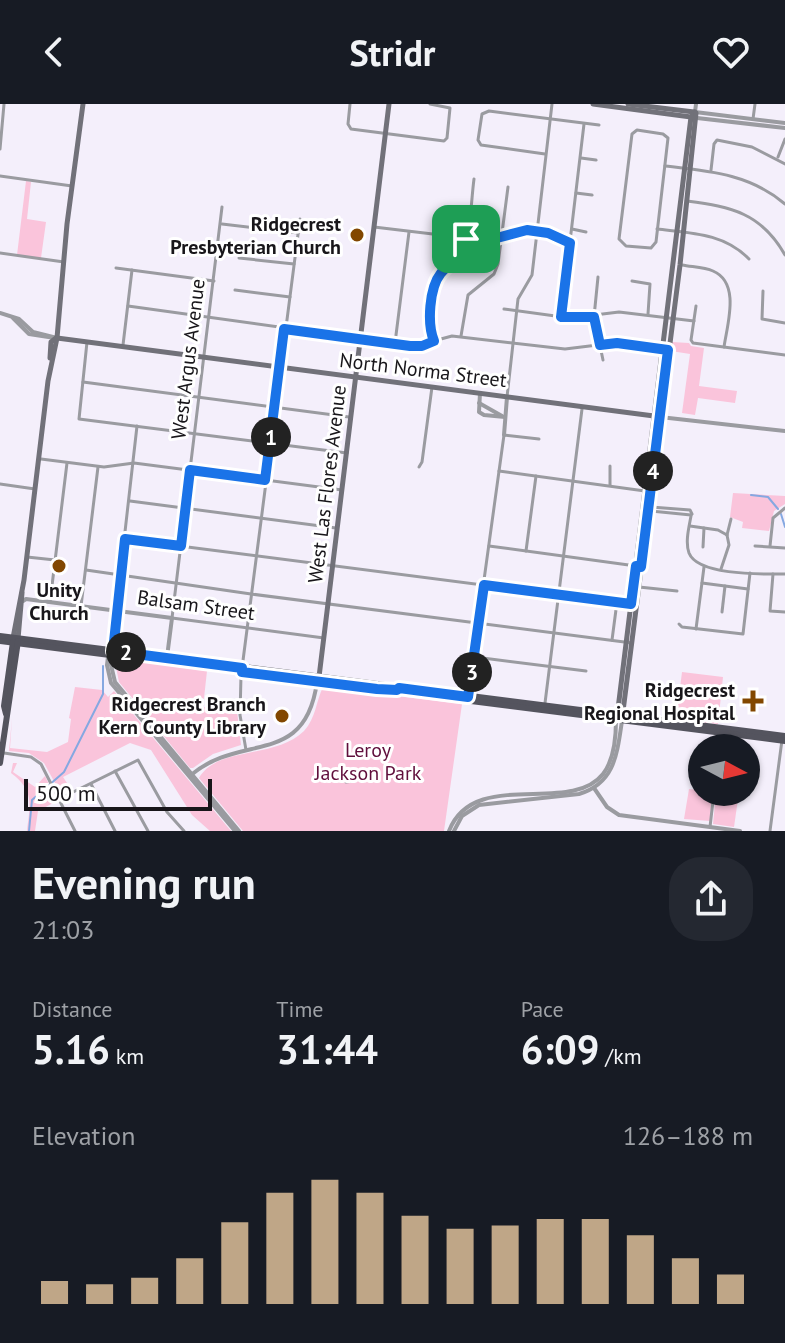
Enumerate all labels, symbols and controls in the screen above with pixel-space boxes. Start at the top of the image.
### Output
text: Stridr [349,29,436,76]
icon: back [32,30,76,74]
icon: heart [709,30,753,74]
pin [432,205,500,273]
place label: Ridgecrest Presbyterian Church [170,211,341,260]
icon: arrive [444,217,488,261]
marker: Ridgecrest Presbyterian Church [348,226,366,244]
street label: West Argus Avenue [165,277,211,441]
street label: North Norma Street [338,347,508,393]
street label: West Las Flores Avenue [302,383,352,585]
pin: 1 [251,417,291,457]
text: 1 [265,423,277,451]
pin: 4 [633,451,673,491]
text: 4 [647,457,659,485]
marker: Unity Church [50,557,68,575]
place label: Unity Church [29,577,89,626]
street label: Balsam Street [136,584,257,626]
pin: 2 [106,632,146,672]
text: 2 [120,638,132,666]
pin: 3 [452,652,492,692]
text: 3 [466,658,478,686]
place label: Ridgecrest Regional Hospital [584,677,735,726]
marker: Ridgecrest Regional Hospital [742,690,764,712]
place label: Ridgecrest Branch Kern County Library [99,691,266,740]
marker: Ridgecrest Branch Kern County Library [273,707,291,725]
north arrow [688,734,760,806]
map controls [688,734,760,806]
park label: Leroy Jackson Park [314,737,422,786]
scale bar [24,775,212,811]
text: 500 m [36,779,96,807]
text: Evening run [32,854,256,911]
button: share [669,857,753,941]
text: 21:03 [32,913,94,946]
text: Distance [32,995,113,1023]
text: Time [276,995,323,1023]
text: Pace [521,995,564,1023]
text: 5.16 [32,1023,110,1075]
text: 31:44 [276,1023,378,1075]
text: 6:09 [521,1023,599,1075]
text: km [110,1042,144,1070]
text: /km [599,1042,642,1070]
text: Elevation [32,1119,136,1152]
text: 126–188 m [623,1119,753,1152]

